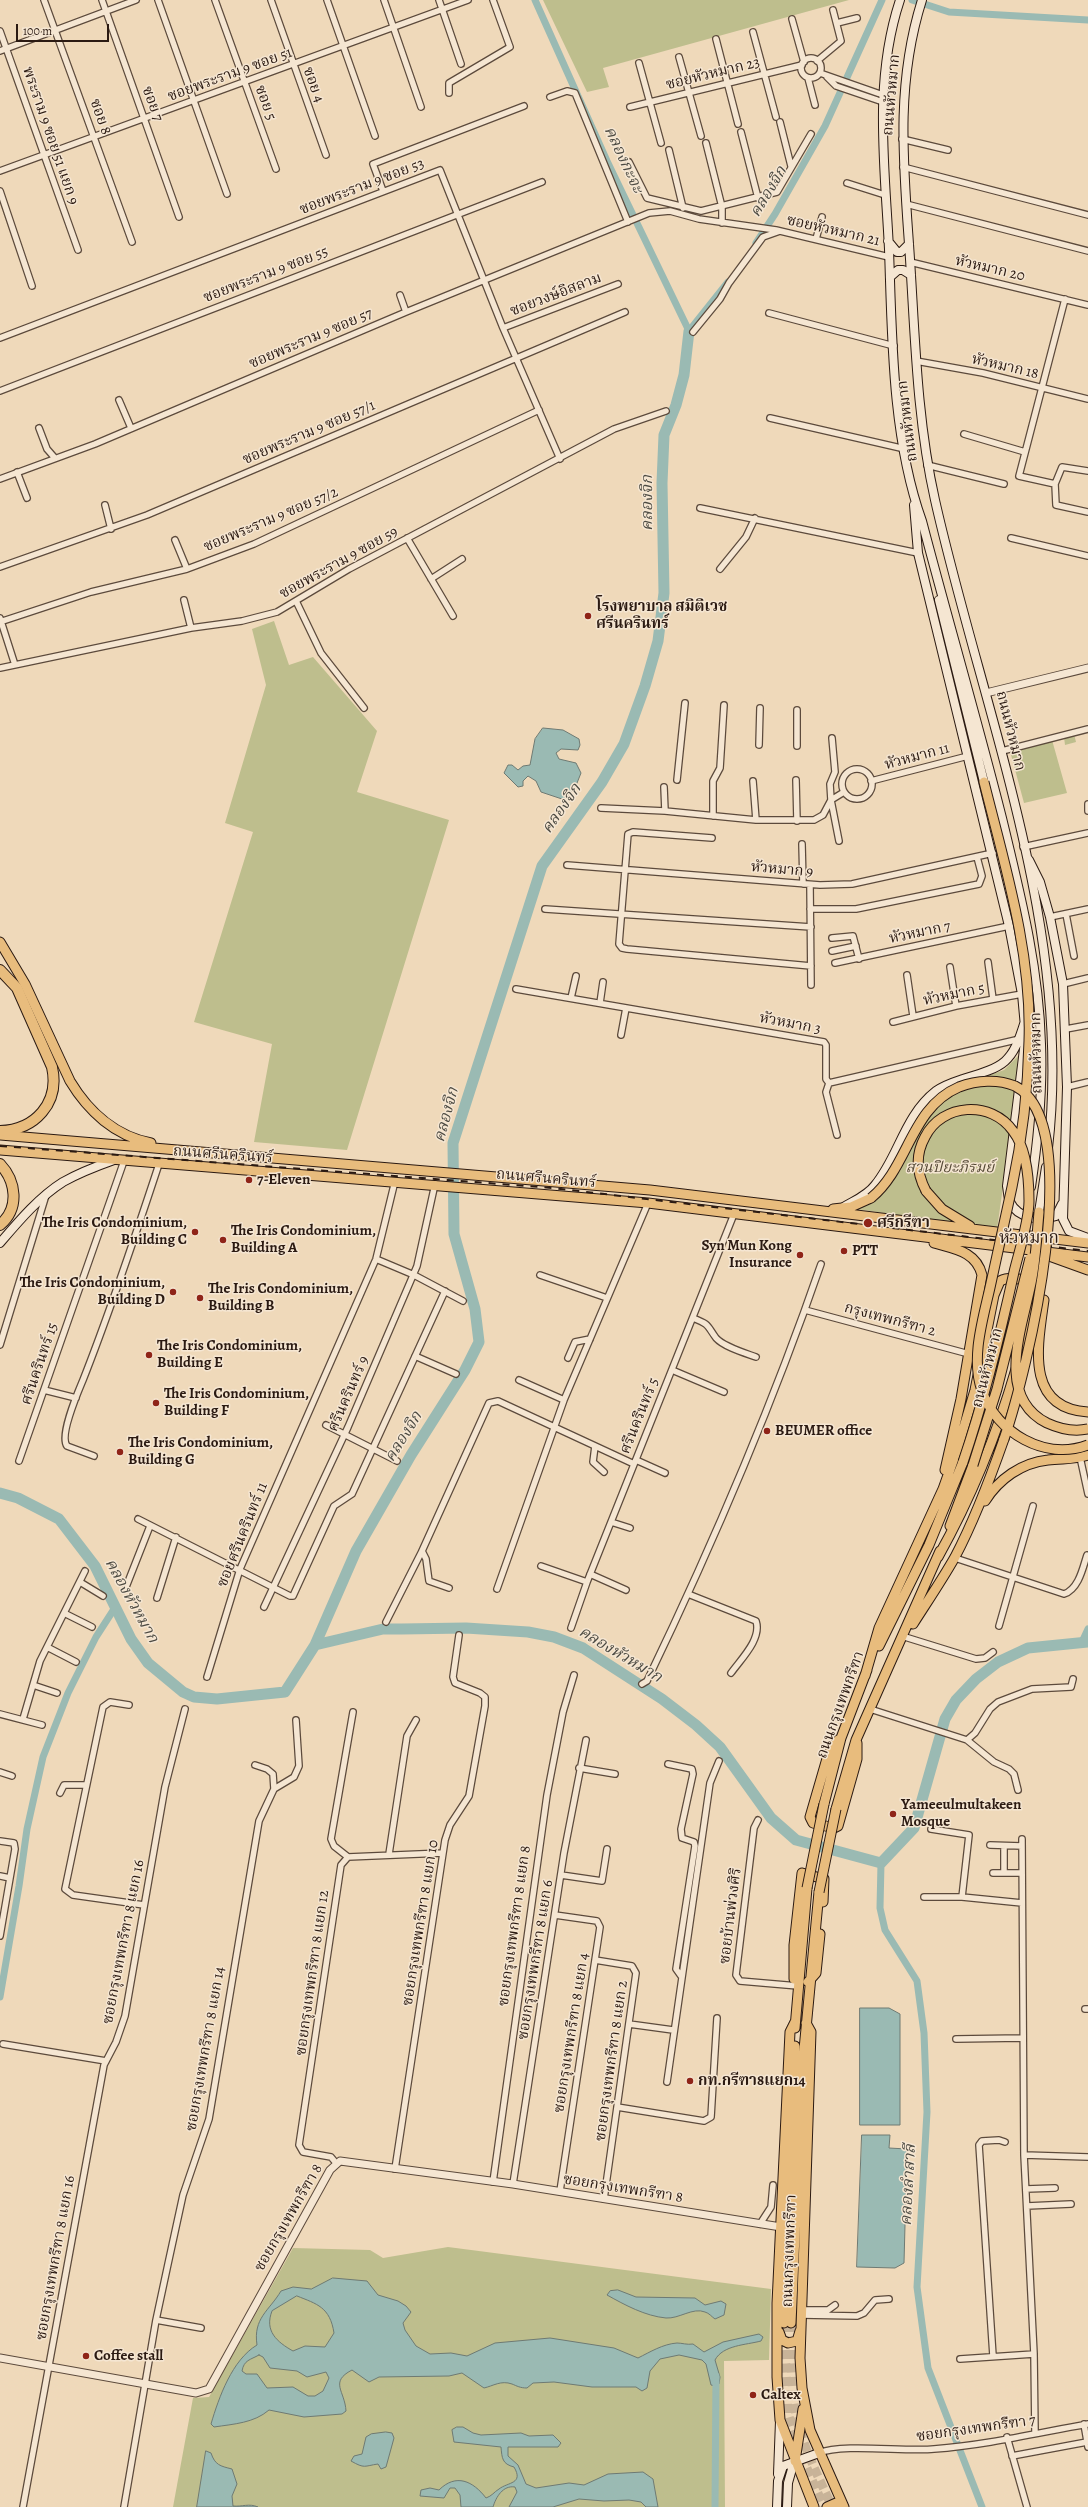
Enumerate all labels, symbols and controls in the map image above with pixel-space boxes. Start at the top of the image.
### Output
scale bar [18,16,111,42]
text: 100 m [23,23,52,39]
street label: ซอยพระราม 9 ซอย 51 [165,44,295,106]
street label: ถนนหัวหมาก [879,53,905,137]
street label: ซอยหัวหมาก 23 [664,54,762,94]
street label: พระราม 9 ซอย 51 แยก 9 [18,65,82,207]
street label: ซอย 4 [298,65,328,105]
street label: ซอย 5 [250,83,280,123]
street label: ซอย 7 [137,84,167,124]
street label: ซอย 8 [85,97,115,137]
water label: คลองกะจะ [599,124,647,196]
street label: ซอยพระราม 9 ซอย 53 [297,155,427,219]
water label: คลองจิก [746,163,792,221]
street label: ซอยหัวหมาก 21 [785,212,881,250]
street label: ซอยพระราม 9 ซอย 55 [201,243,331,307]
street label: หัวหมาก 20 [953,252,1027,286]
street label: ซอยวงษ์อิสลาม [508,269,604,321]
street label: ซอยพระราม 9 ซอย 57 [247,305,375,373]
street label: หัวหมาก 18 [970,351,1040,383]
street label: ถนนหัวหมาก [894,379,922,463]
street label: ซอยพระราม 9 ซอย 57/1 [240,397,378,469]
water label: คลองจิก [638,475,658,531]
street label: ซอยพระราม 9 ซอย 57/2 [201,484,341,556]
street label: ซอยพระราม 9 ซอย 59 [277,523,401,603]
place label: โรงพยาบาล สมิติเวช ศรีนครินทร์ [596,598,727,633]
marker: โรงพยาบาล สมิติเวช ศรีนครินทร์ [583,611,593,621]
street label: ถนนหัวหมาก [991,689,1029,773]
street label: หัวหมาก 11 [883,740,951,774]
water label: คลองจิก [538,781,586,837]
street label: หัวหมาก 9 [750,858,814,882]
street label: หัวหมาก 7 [888,918,952,948]
street label: หัวหมาก 5 [922,980,986,1010]
street label: หัวหมาก 3 [758,1009,822,1039]
street label: ถนนหัวหมาก [1027,1012,1047,1094]
water label: คลองจิก [430,1085,464,1145]
street label: ถนนศรีนครินทร์ [172,1143,274,1167]
park label: สวนปิยะภิรมย์ [906,1159,994,1177]
street label: ถนนศรีนครินทร์ [495,1166,597,1192]
place label: 7-Eleven [257,1171,310,1189]
marker: 7-Eleven [244,1175,254,1185]
place label: The Iris Condominium, Building C [42,1214,187,1249]
place label: ศรีกรีฑา [877,1214,930,1232]
marker: ศรีกรีฑา [862,1217,874,1229]
place label: The Iris Condominium, Building A [231,1222,376,1257]
marker: The Iris Condominium, Building C [190,1227,200,1237]
district label: หัวหมาก [999,1229,1059,1249]
marker: The Iris Condominium, Building A [218,1235,228,1245]
place label: Syn Mun Kong Insurance [701,1237,792,1272]
place label: PTT [852,1242,878,1260]
marker: PTT [839,1246,849,1256]
marker: Syn Mun Kong Insurance [795,1250,805,1260]
place label: The Iris Condominium, Building D [20,1274,165,1309]
place label: The Iris Condominium, Building B [208,1280,353,1315]
marker: The Iris Condominium, Building D [168,1287,178,1297]
marker: The Iris Condominium, Building B [195,1293,205,1303]
street label: กรุงเทพกรีฑา 2 [842,1299,938,1341]
street label: ศรีนครินทร์ 15 [18,1321,62,1407]
street label: ถนนหัวหมาก [969,1326,1007,1410]
place label: The Iris Condominium, Building E [157,1337,302,1372]
marker: The Iris Condominium, Building E [144,1350,154,1360]
street label: ศรีนครินทร์ 9 [324,1353,374,1435]
street label: ศรีนครินทร์ 5 [617,1375,663,1457]
place label: The Iris Condominium, Building F [164,1385,309,1420]
marker: The Iris Condominium, Building F [151,1398,161,1408]
water label: คลองจิก [381,1408,427,1466]
place label: BEUMER office [775,1422,872,1440]
marker: BEUMER office [762,1426,772,1436]
place label: The Iris Condominium, Building G [128,1434,273,1469]
marker: The Iris Condominium, Building G [115,1447,125,1457]
street label: ซอยศรีนครินทร์ 11 [214,1480,272,1590]
water label: คลองหัวหมาก [100,1555,162,1647]
water label: คลองหัวหมาก [575,1623,665,1687]
street label: ถนนกรุงเทพกรีฑา [813,1649,869,1761]
place label: Yameeulmultakeen Mosque [901,1796,1021,1831]
marker: Yameeulmultakeen Mosque [888,1809,898,1819]
street label: ซอยกรุงเทพกรีฑา 8 แยก 10 [399,1839,443,2007]
street label: ซอยกรุงเทพกรีฑา 8 แยก 8 [495,1844,535,2008]
street label: ซอยกรุงเทพกรีฑา 8 แยก 16 [99,1858,149,2026]
street label: ซอยบ้านพ่วงศิริ [716,1867,746,1965]
street label: ซอยกรุงเทพกรีฑา 8 แยก 6 [514,1879,558,2041]
street label: ซอยกรุงเทพกรีฑา 8 แยก 12 [292,1889,334,2057]
street label: ซอยกรุงเทพกรีฑา 8 แยก 4 [550,1952,594,2114]
street label: ซอยกรุงเทพกรีฑา 8 แยก 14 [183,1965,229,2133]
street label: ซอยกรุงเทพกรีฑา 8 แยก 2 [592,1980,632,2142]
place label: กท.กรีฑา8แยก14 [698,2072,806,2090]
marker: กท.กรีฑา8แยก14 [685,2076,695,2086]
water label: คลองลำสาลี [897,2144,921,2226]
street label: ซอยกรุงเทพกรีฑา 8 [251,2161,327,2275]
street label: ซอยกรุงเทพกรีฑา 8 [562,2171,684,2207]
street label: ซอยกรุงเทพกรีฑา 8 แยก 16 [33,2174,79,2342]
street label: ถนนกรุงเทพกรีฑา [779,2194,801,2308]
place label: Coffee stall [94,2347,163,2365]
marker: Coffee stall [81,2351,91,2361]
place label: Caltex [761,2386,801,2404]
marker: Caltex [748,2390,758,2400]
street label: ซอยกรุงเทพกรีฑา 7 [915,2412,1037,2446]

